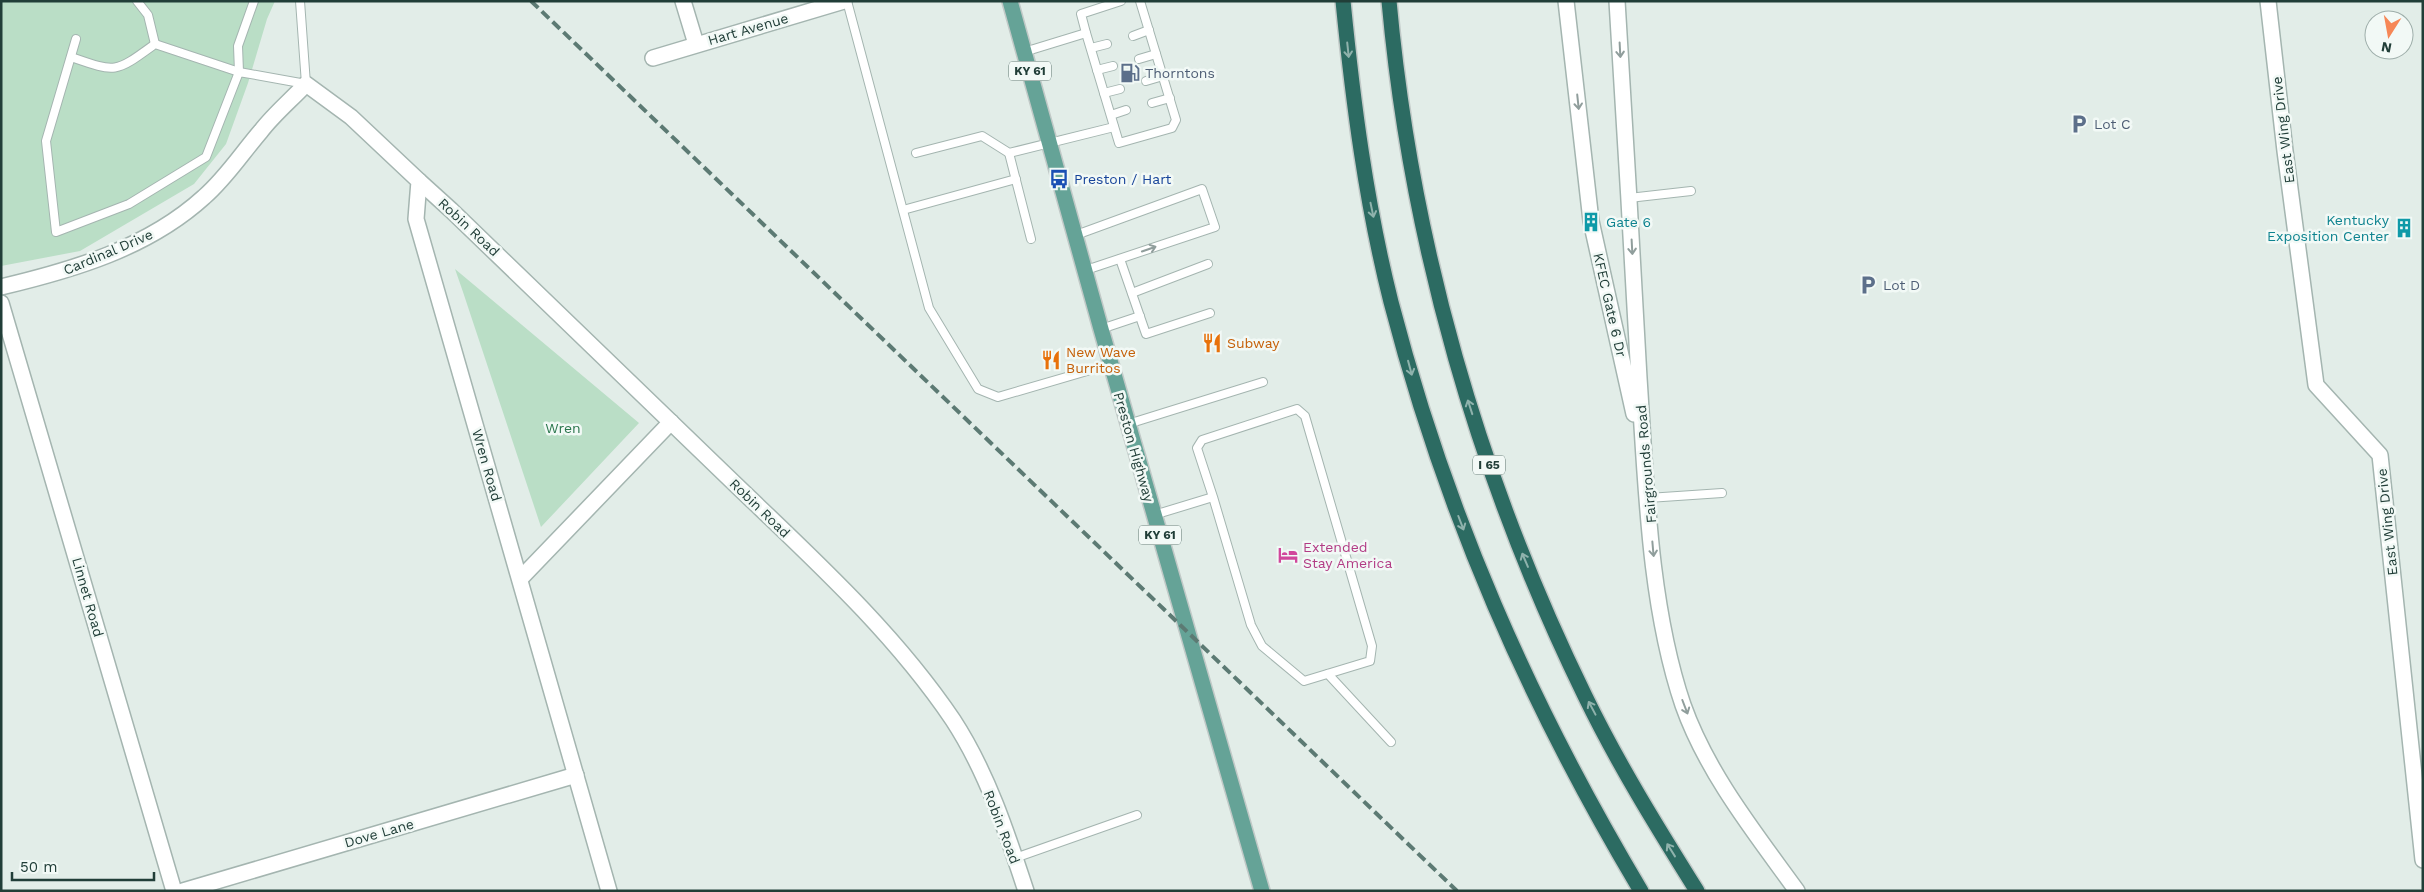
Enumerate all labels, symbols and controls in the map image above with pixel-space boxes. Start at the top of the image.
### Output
street label: Hart Avenue [706,10,790,48]
north arrow [2364,10,2414,60]
text: N [2380,39,2393,57]
one-way arrow [1343,41,1353,57]
one-way arrow [1615,42,1624,58]
road number: KY 61 [1009,61,1051,80]
fuel station icon: Thorntons [1119,62,1141,84]
place label: Thorntons [1145,65,1215,81]
street label: East Wing Drive [2269,76,2297,184]
one-way arrow [1573,93,1583,109]
parking icon: Lot C [2068,113,2090,135]
place label: Lot C [2094,116,2131,132]
bus stop icon: Preston / Hart [1048,168,1070,190]
place label: Preston / Hart [1074,171,1171,187]
street label: Robin Road [435,195,503,259]
one-way arrow [1368,202,1377,218]
building icon: Gate 6 [1580,211,1602,233]
place label: Kentucky Exposition Center [2267,212,2390,244]
place label: Gate 6 [1606,214,1651,230]
building icon: Kentucky Exposition Center [2393,217,2415,239]
street label: Cardinal Drive [61,226,155,278]
one-way arrow [1627,239,1636,255]
one-way arrow [1140,244,1156,253]
street label: KFEC Gate 6 Dr [1590,251,1630,359]
parking icon: Lot D [1857,274,1879,296]
place label: Lot D [1883,277,1920,293]
restaurant icon: Subway [1201,332,1223,354]
place label: Subway [1227,335,1280,351]
place label: New Wave Burritos [1066,344,1136,376]
restaurant icon: New Wave Burritos [1040,349,1062,371]
one-way arrow [1405,360,1415,376]
street label: Preston Highway [1111,390,1158,504]
one-way arrow [1465,399,1475,415]
street label: Fairgrounds Road [1633,404,1659,524]
park label: Wren [545,420,581,436]
street label: Wren Road [469,427,505,503]
road number: I 65 [1473,456,1505,474]
street label: East Wing Drive [2373,468,2401,576]
street label: Robin Road [727,475,793,541]
one-way arrow [1457,515,1466,530]
road number: KY 61 [1139,526,1181,544]
place label: Extended Stay America [1303,539,1392,571]
one-way arrow [1648,540,1658,556]
hotel icon: Extended Stay America [1277,544,1299,566]
one-way arrow [1520,553,1529,568]
street label: Linnet Road [69,555,107,639]
one-way arrow [1681,699,1690,715]
one-way arrow [1586,701,1596,716]
street label: Robin Road [981,788,1023,866]
street label: Dove Lane [342,815,416,851]
one-way arrow [1666,843,1676,857]
scale bar [12,850,155,882]
text: 50 m [20,858,57,876]

